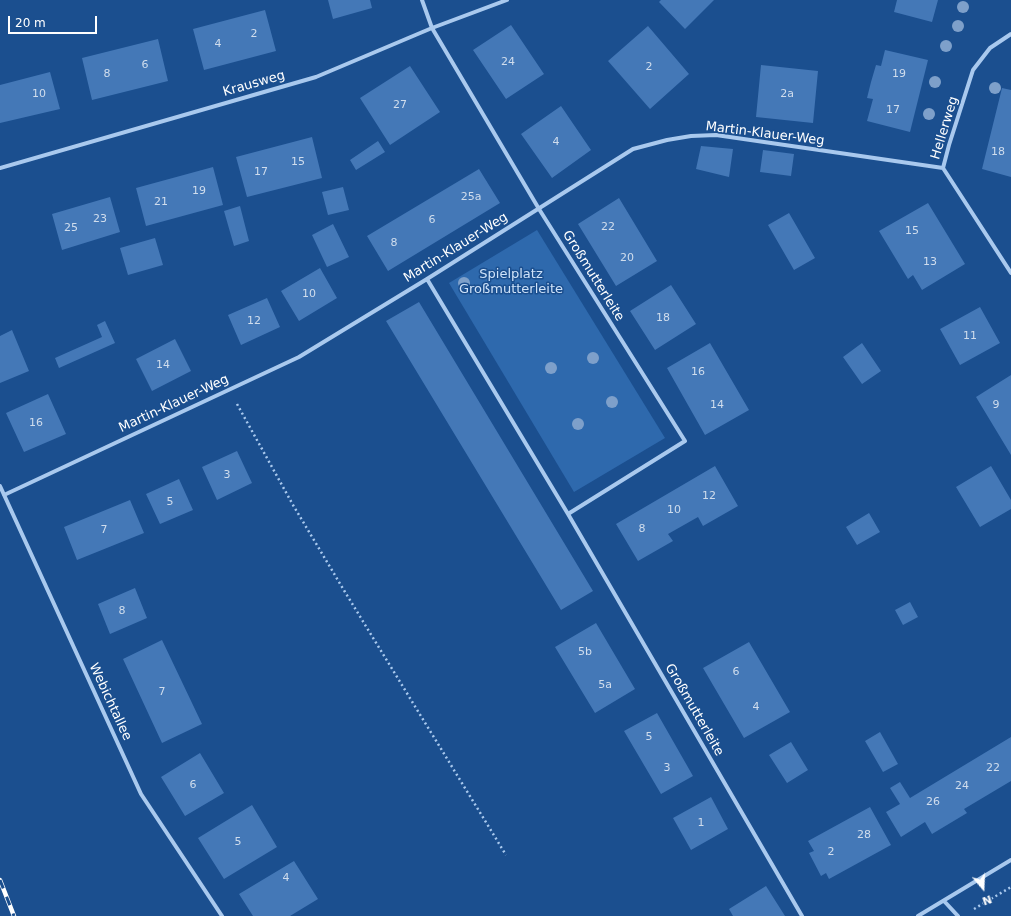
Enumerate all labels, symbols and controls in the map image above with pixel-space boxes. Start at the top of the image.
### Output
scale bar [10,8,99,34]
text: 20 m [15,16,46,30]
house number: 2 [251,27,257,41]
house number: 4 [215,37,221,51]
house number: 24 [501,55,515,69]
house number: 6 [142,58,148,72]
house number: 2 [646,60,652,74]
house number: 8 [104,67,110,81]
house number: 19 [892,67,906,81]
street label: Krausweg [221,68,287,100]
house number: 10 [32,87,46,101]
house number: 2a [780,87,794,101]
street label: Hellerweg [928,95,962,161]
house number: 27 [393,98,407,112]
house number: 17 [886,103,900,117]
street label: Martin-Klauer-Weg [705,119,825,149]
house number: 4 [553,135,559,149]
house number: 18 [991,145,1005,159]
house number: 15 [291,155,305,169]
house number: 17 [254,165,268,179]
house number: 19 [192,184,206,198]
house number: 25a [461,190,481,204]
house number: 21 [154,195,168,209]
street label: Martin-Klauer-Weg [401,210,511,286]
house number: 23 [93,212,107,226]
house number: 6 [429,213,435,227]
house number: 22 [601,220,615,234]
house number: 25 [64,221,78,235]
house number: 15 [905,224,919,238]
street label: Großmutterleite [559,228,627,324]
house number: 8 [391,236,397,250]
house number: 20 [620,251,634,265]
house number: 13 [923,255,937,269]
park label: Spielplatz Großmutterleite [459,267,563,298]
house number: 10 [302,287,316,301]
house number: 18 [656,311,670,325]
house number: 12 [247,314,261,328]
house number: 11 [963,329,977,343]
house number: 14 [156,358,170,372]
house number: 16 [691,365,705,379]
street label: Martin-Klauer-Weg [117,372,231,436]
house number: 14 [710,398,724,412]
house number: 9 [993,398,999,412]
house number: 16 [29,416,43,430]
house number: 3 [224,468,230,482]
house number: 12 [702,489,716,503]
house number: 5 [167,495,173,509]
house number: 10 [667,503,681,517]
house number: 8 [639,522,645,536]
house number: 7 [101,523,107,537]
house number: 8 [119,604,125,618]
house number: 5b [578,645,592,659]
street label: Webichtallee [85,661,135,743]
street label: Großmutterleite [661,661,727,759]
house number: 6 [733,665,739,679]
house number: 5a [598,678,612,692]
house number: 7 [159,685,165,699]
house number: 4 [753,700,759,714]
house number: 5 [646,730,652,744]
house number: 3 [664,761,670,775]
house number: 22 [986,761,1000,775]
house number: 6 [190,778,196,792]
house number: 24 [955,779,969,793]
house number: 26 [926,795,940,809]
house number: 1 [698,816,704,830]
house number: 28 [857,828,871,842]
house number: 5 [235,835,241,849]
house number: 2 [828,845,834,859]
north arrow [963,868,1003,908]
house number: 4 [283,871,289,885]
text: N [981,892,994,907]

